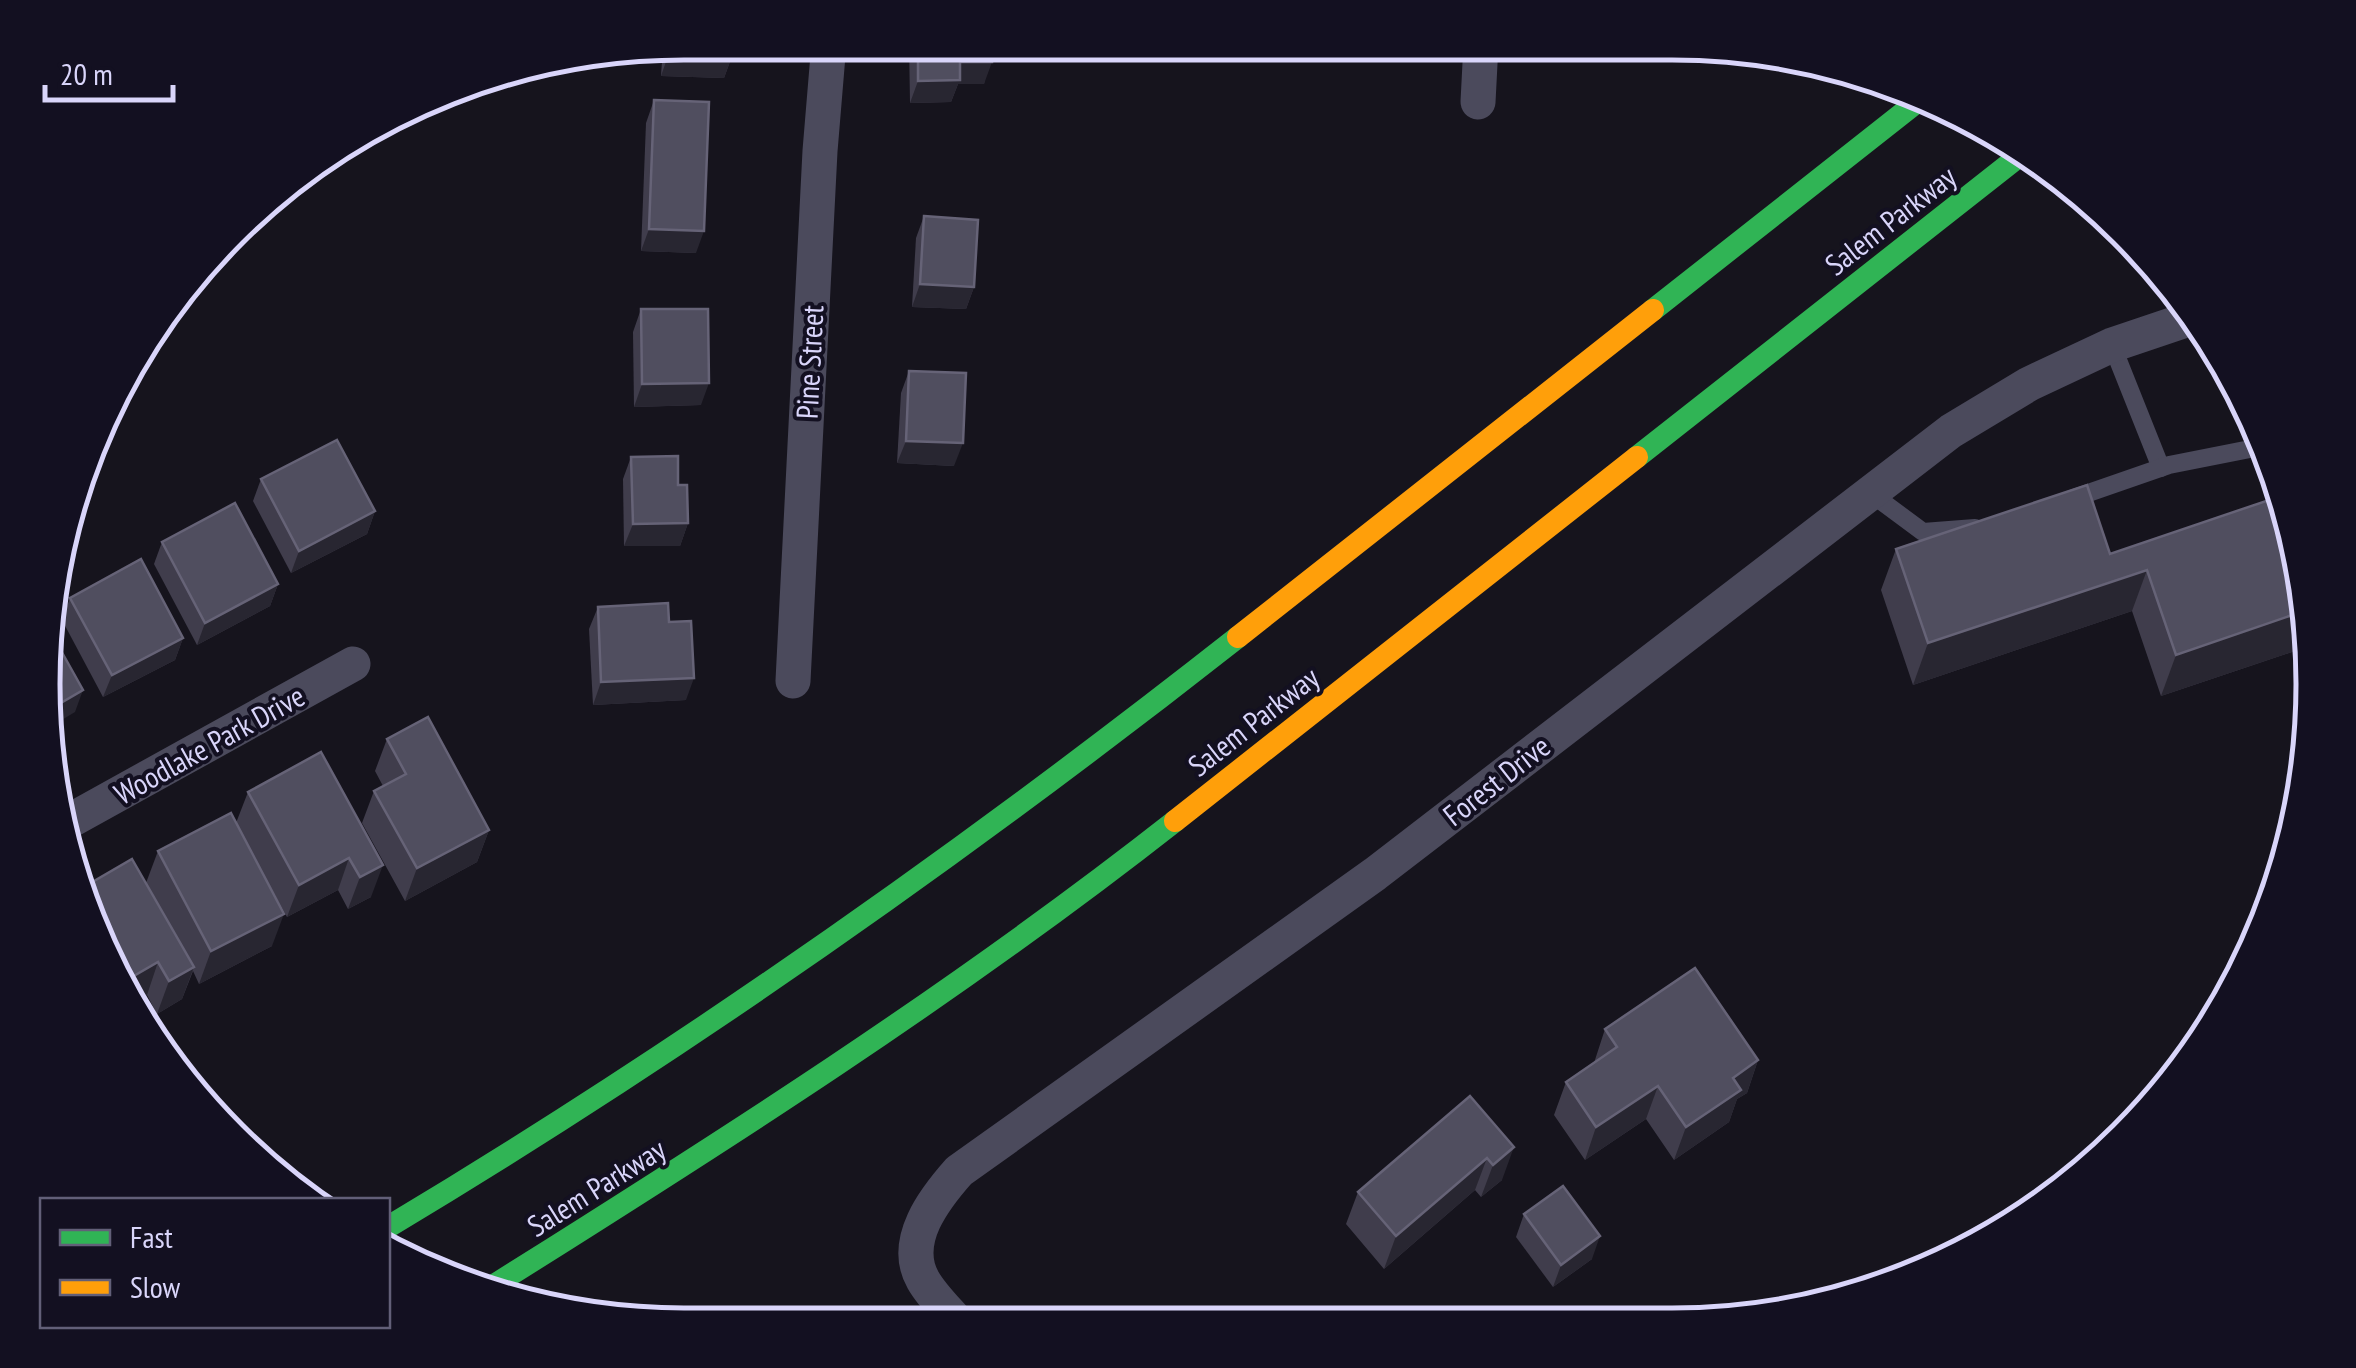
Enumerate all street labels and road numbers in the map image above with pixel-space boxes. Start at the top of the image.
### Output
street label: Salem Parkway [1817,156,1964,283]
street label: Pine Street [787,303,831,420]
street label: Salem Parkway [1180,657,1327,784]
street label: Woodlake Park Drive [107,676,311,812]
street label: Forest Drive [1435,726,1557,834]
street label: Salem Parkway [520,1129,673,1245]

